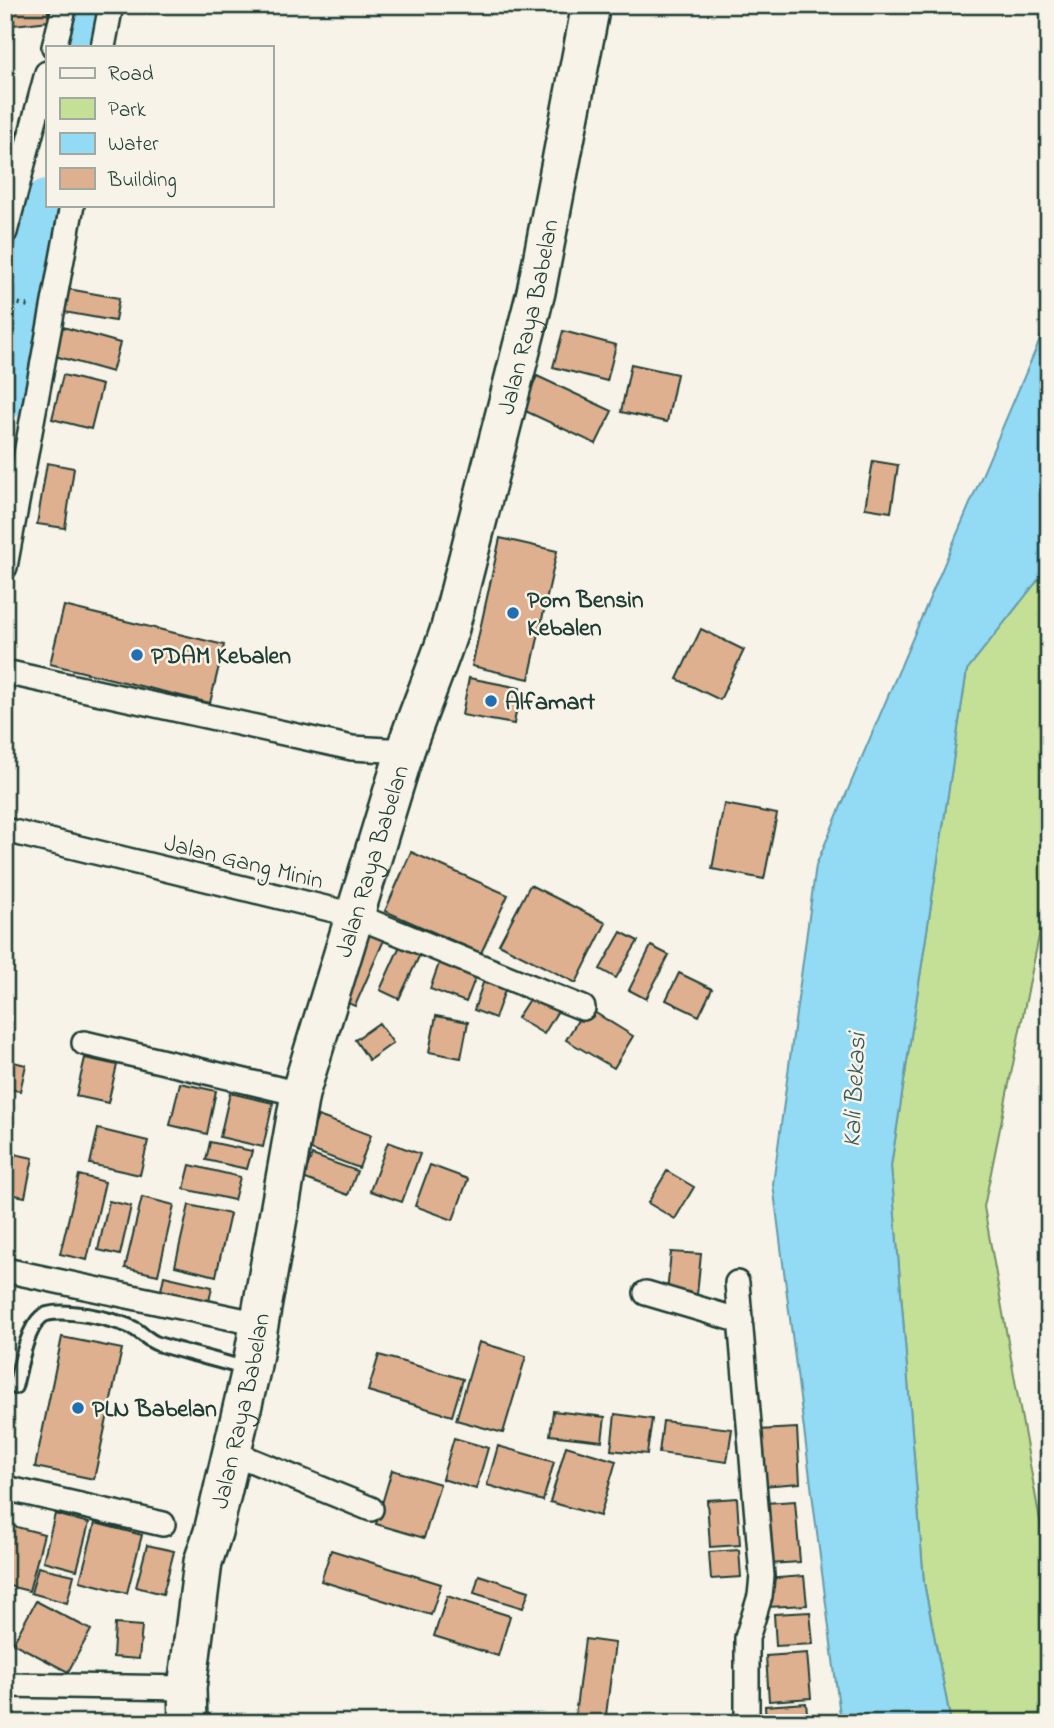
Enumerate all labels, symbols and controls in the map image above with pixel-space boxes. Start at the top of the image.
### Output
legend [46,46,273,206]
text: Road [108,60,154,90]
text: Park [108,96,147,126]
text: Water [108,130,159,160]
text: Building [107,166,177,198]
street label: Jalan Raya Babelan [490,217,570,419]
place label: Pom Bensin Kebalen [527,584,644,647]
marker: Pom Bensin Kebalen [505,605,521,621]
place label: PDAM Kebalen [151,640,291,675]
marker: PDAM Kebalen [129,647,145,663]
place label: Alfamart [505,686,596,721]
marker: Alfamart [483,693,499,709]
street label: Jalan Raya Babelan [328,761,420,962]
street label: Jalan Gang Minin [160,827,327,900]
water label: Kali Bekasi [834,1030,878,1148]
street label: Jalan Raya Babelan [204,1311,281,1513]
place label: PLN Babelan [92,1393,217,1428]
marker: PLN Babelan [70,1400,86,1416]

